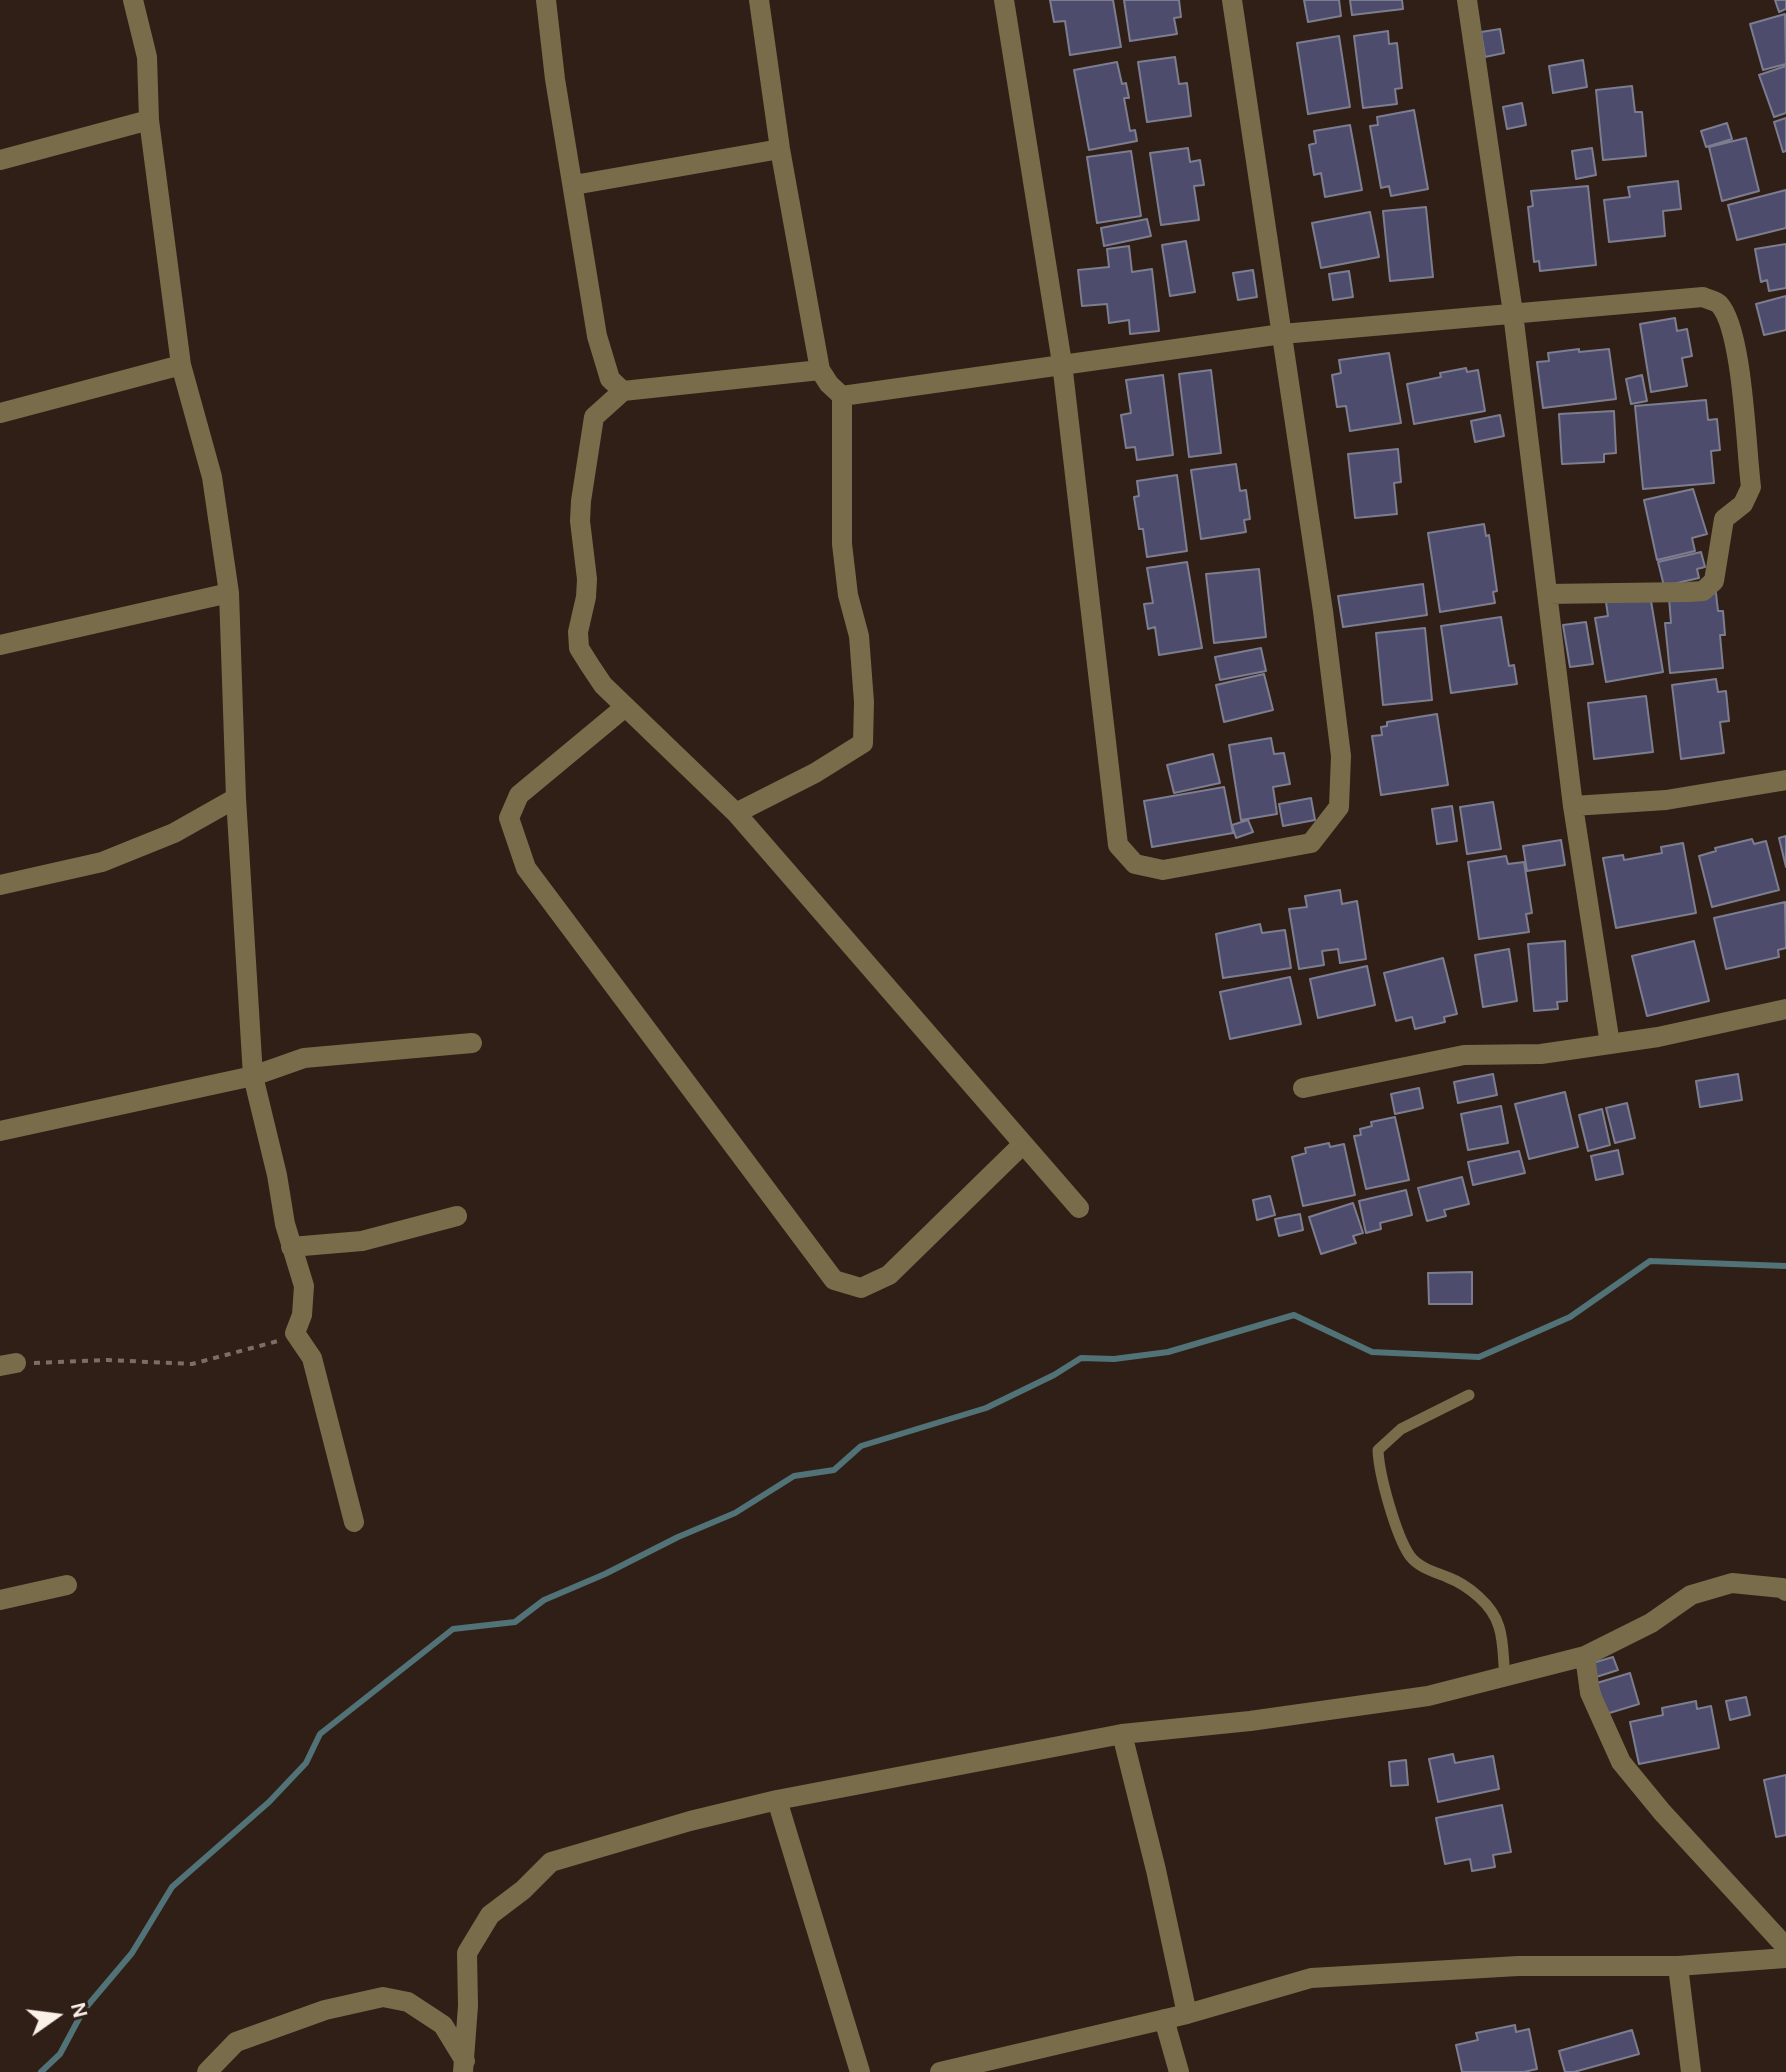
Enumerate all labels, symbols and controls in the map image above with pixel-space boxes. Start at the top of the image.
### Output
north arrow [16,1976,96,2056]
text: N [65,1999,94,2021]

